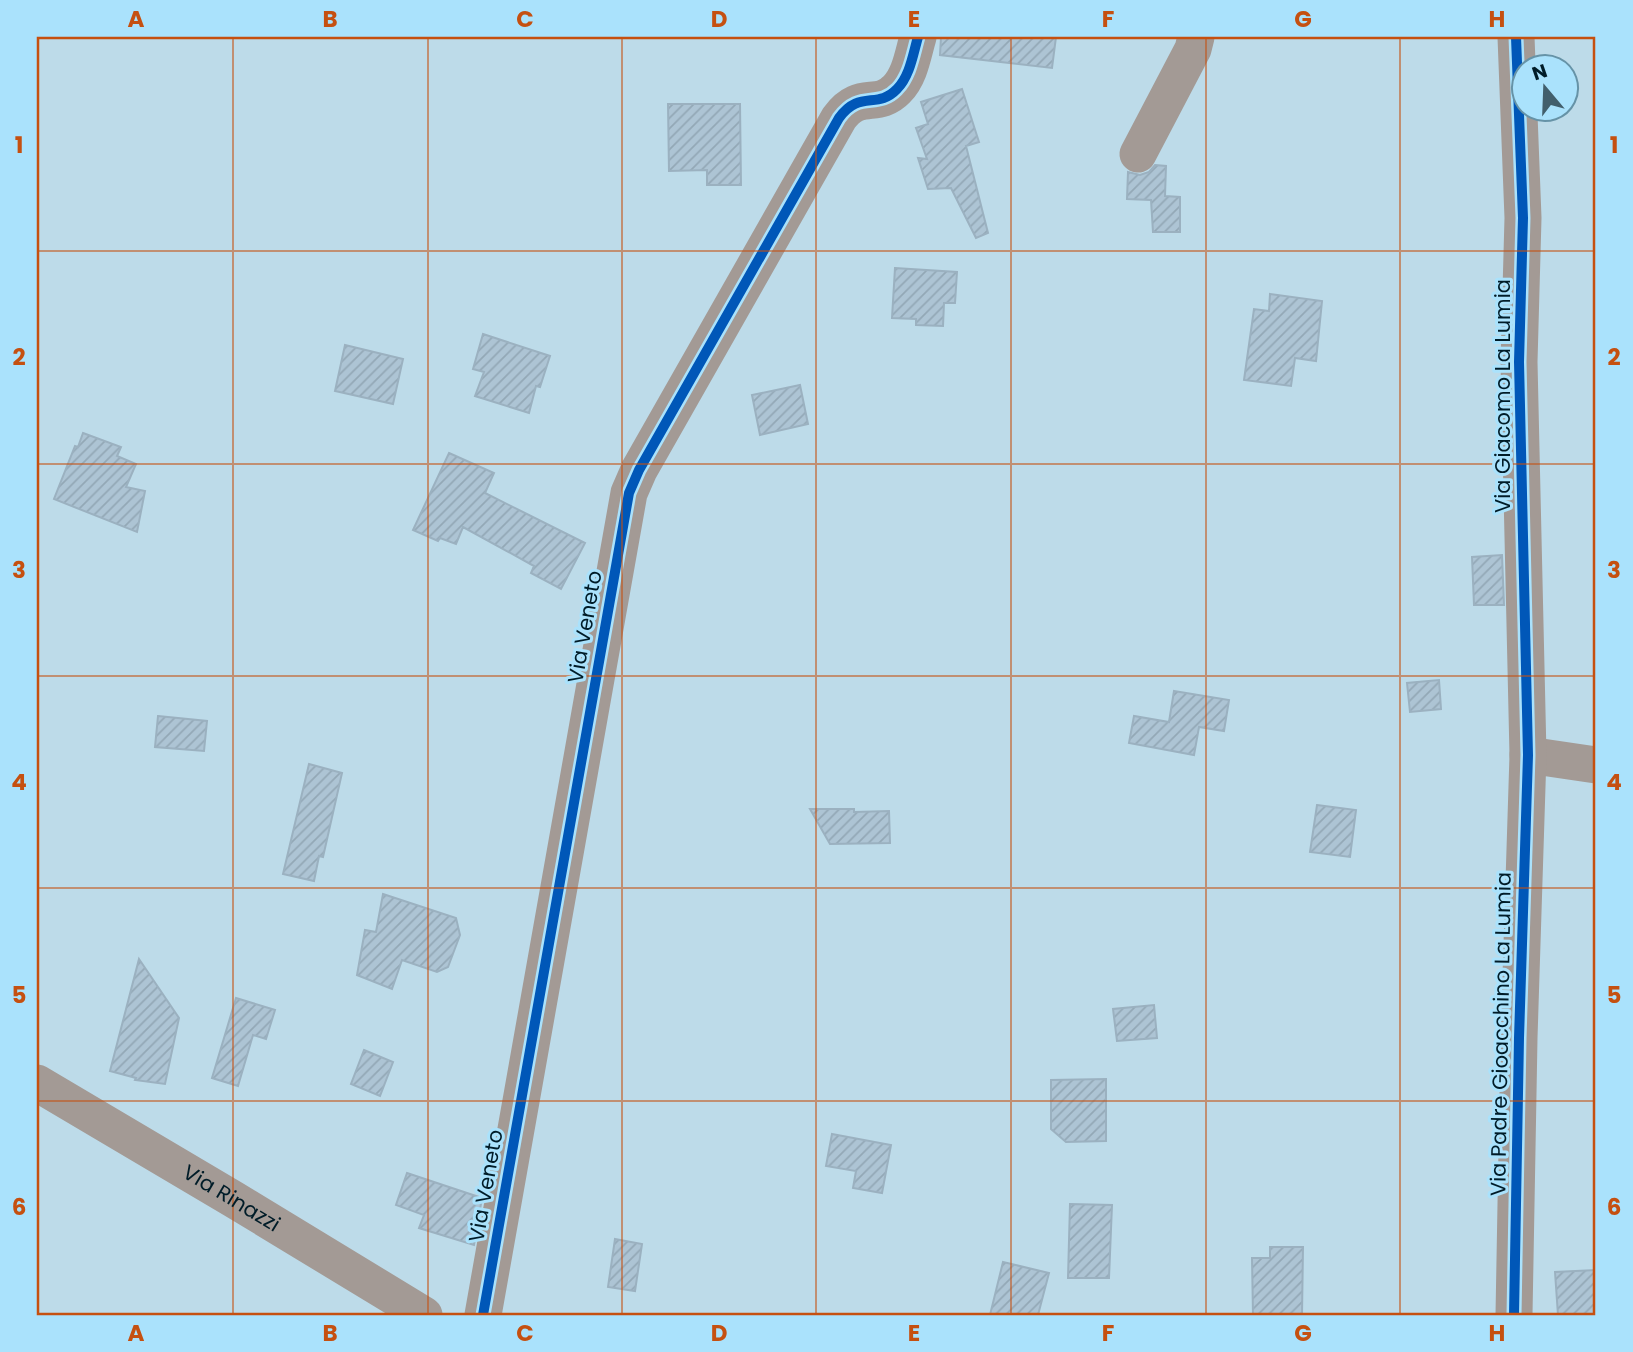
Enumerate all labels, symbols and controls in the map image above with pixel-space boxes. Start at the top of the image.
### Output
text: A [128,3,145,35]
text: B [322,3,338,35]
text: C [516,3,534,35]
text: D [711,3,727,35]
text: E [908,3,920,35]
text: F [1102,3,1114,35]
text: G [1294,3,1312,35]
text: H [1489,3,1505,35]
north arrow [1510,52,1580,122]
text: N [1528,57,1551,87]
text: 1 [15,129,23,161]
text: 1 [1610,129,1618,161]
street label: Via Giacomo La Lumia [1488,279,1517,513]
text: 2 [12,341,26,373]
text: 2 [1607,341,1621,373]
text: 3 [12,554,26,586]
text: 3 [1607,554,1621,586]
street label: Via Veneto [560,568,609,686]
text: 4 [11,766,27,798]
text: 4 [1606,766,1622,798]
street label: Via Padre Gioacchino La Lumia [1483,872,1518,1196]
text: 5 [12,979,26,1011]
text: 5 [1607,979,1621,1011]
street label: Via Veneto [461,1127,510,1245]
street label: Via Rinazzi [177,1157,286,1238]
text: 6 [12,1191,26,1223]
text: 6 [1607,1191,1621,1223]
text: A [128,1317,145,1349]
text: B [322,1317,338,1349]
text: C [516,1317,534,1349]
text: D [711,1317,727,1349]
text: E [908,1317,920,1349]
text: F [1102,1317,1114,1349]
text: G [1294,1317,1312,1349]
text: H [1489,1317,1505,1349]

